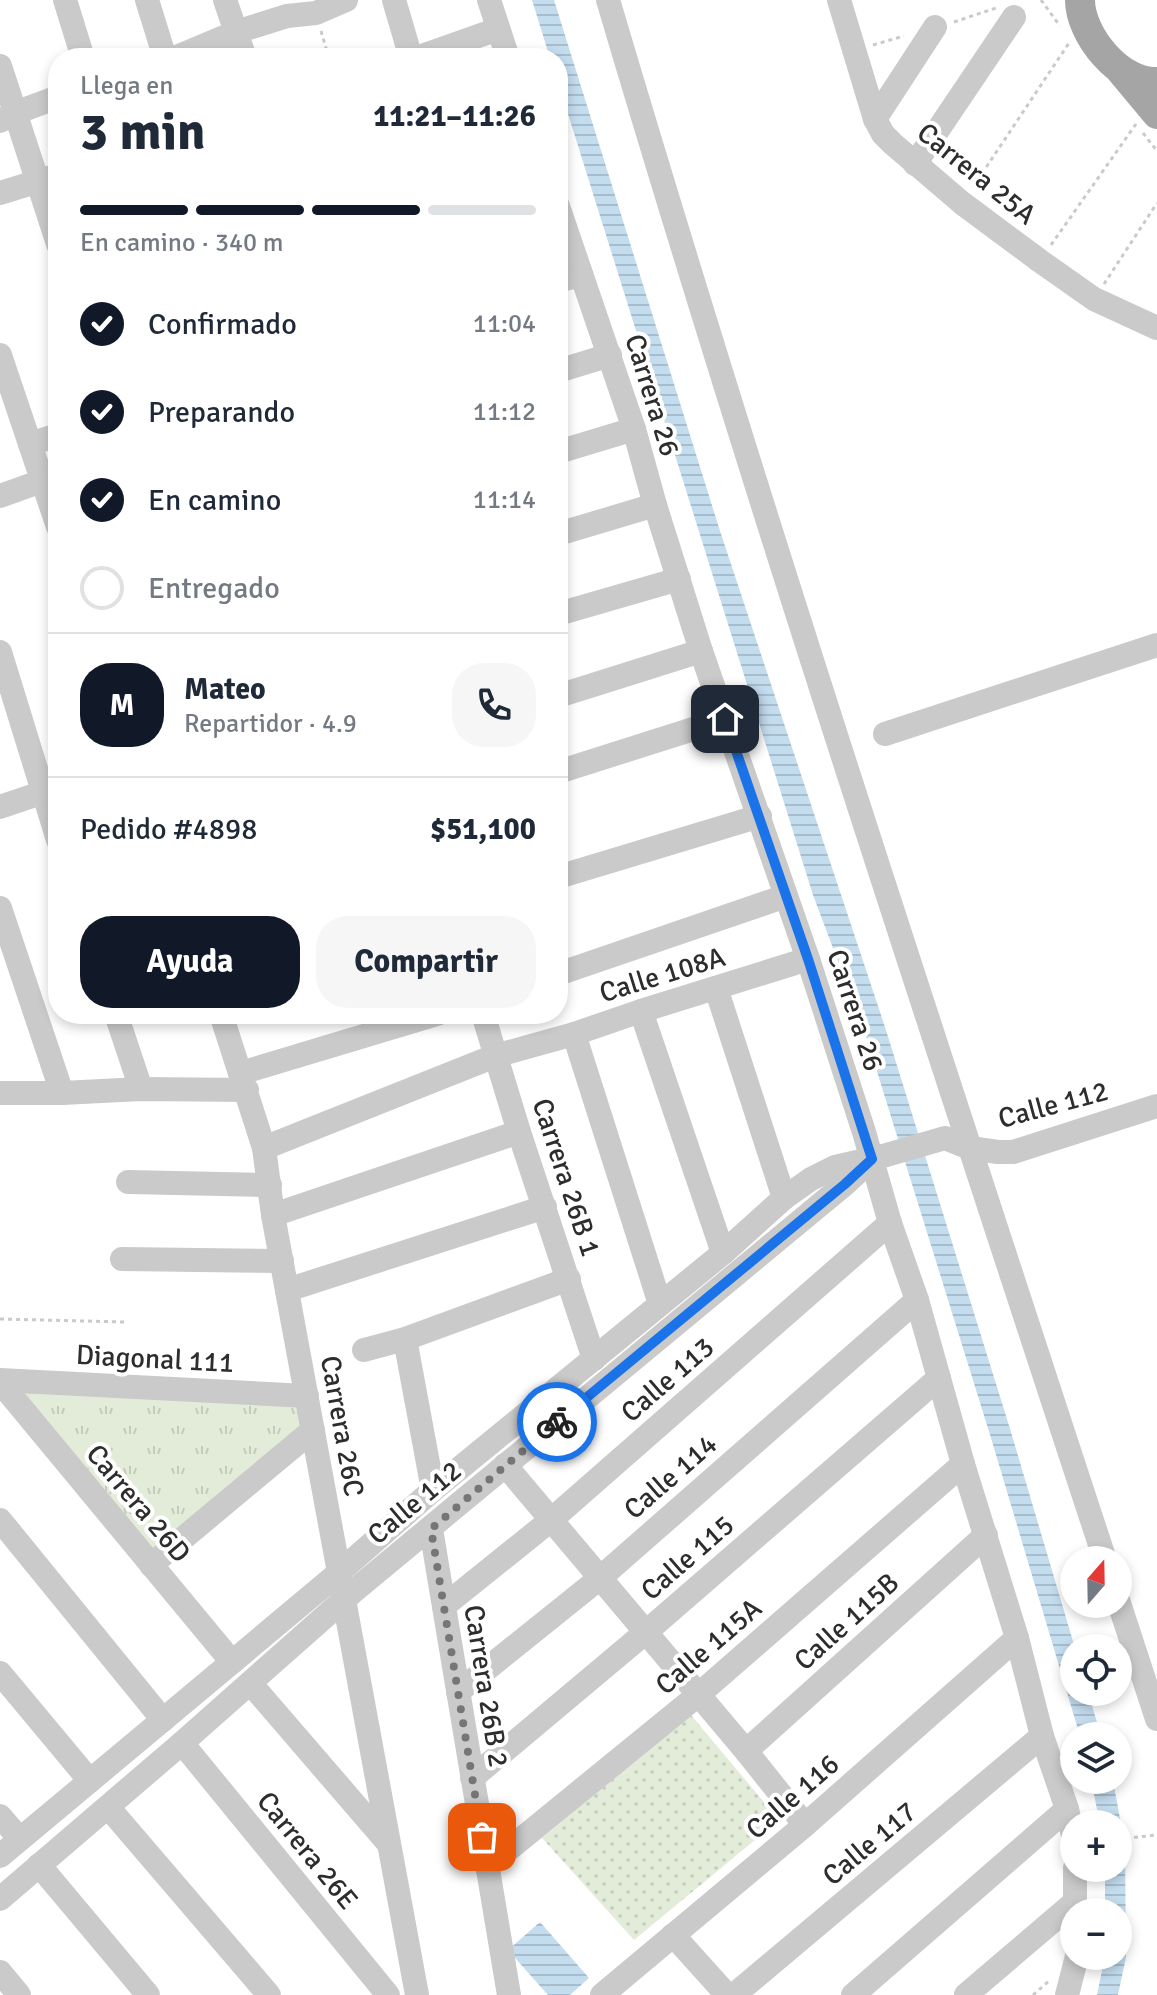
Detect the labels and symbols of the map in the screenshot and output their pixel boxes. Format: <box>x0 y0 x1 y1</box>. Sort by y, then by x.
street label: Carrera 25A <box>910 116 1043 232</box>
street label: Carrera 26 <box>617 330 687 460</box>
pin <box>691 685 759 753</box>
street label: Calle 108A <box>595 940 729 1010</box>
street label: Carrera 26 <box>819 945 891 1075</box>
street label: Calle 112 <box>995 1074 1112 1136</box>
street label: Carrera 26B 1 <box>525 1094 608 1261</box>
street label: Calle 113 <box>614 1330 721 1429</box>
street label: Diagonal 111 <box>75 1338 235 1380</box>
street label: Carrera 26C <box>313 1353 371 1499</box>
courier <box>517 1382 597 1462</box>
street label: Calle 114 <box>617 1427 724 1526</box>
street label: Carrera 26D <box>79 1438 197 1570</box>
street label: Calle 112 <box>361 1454 469 1552</box>
street label: Calle 115 <box>634 1508 741 1607</box>
north arrow <box>1060 1546 1132 1618</box>
street label: Calle 115B <box>787 1566 906 1678</box>
street label: Calle 115A <box>649 1591 769 1702</box>
street label: Carrera 26B 2 <box>456 1603 516 1770</box>
street label: Calle 116 <box>739 1747 846 1846</box>
street label: Carrera 26E <box>249 1785 365 1916</box>
street label: Calle 117 <box>816 1795 924 1893</box>
pin <box>448 1803 516 1871</box>

